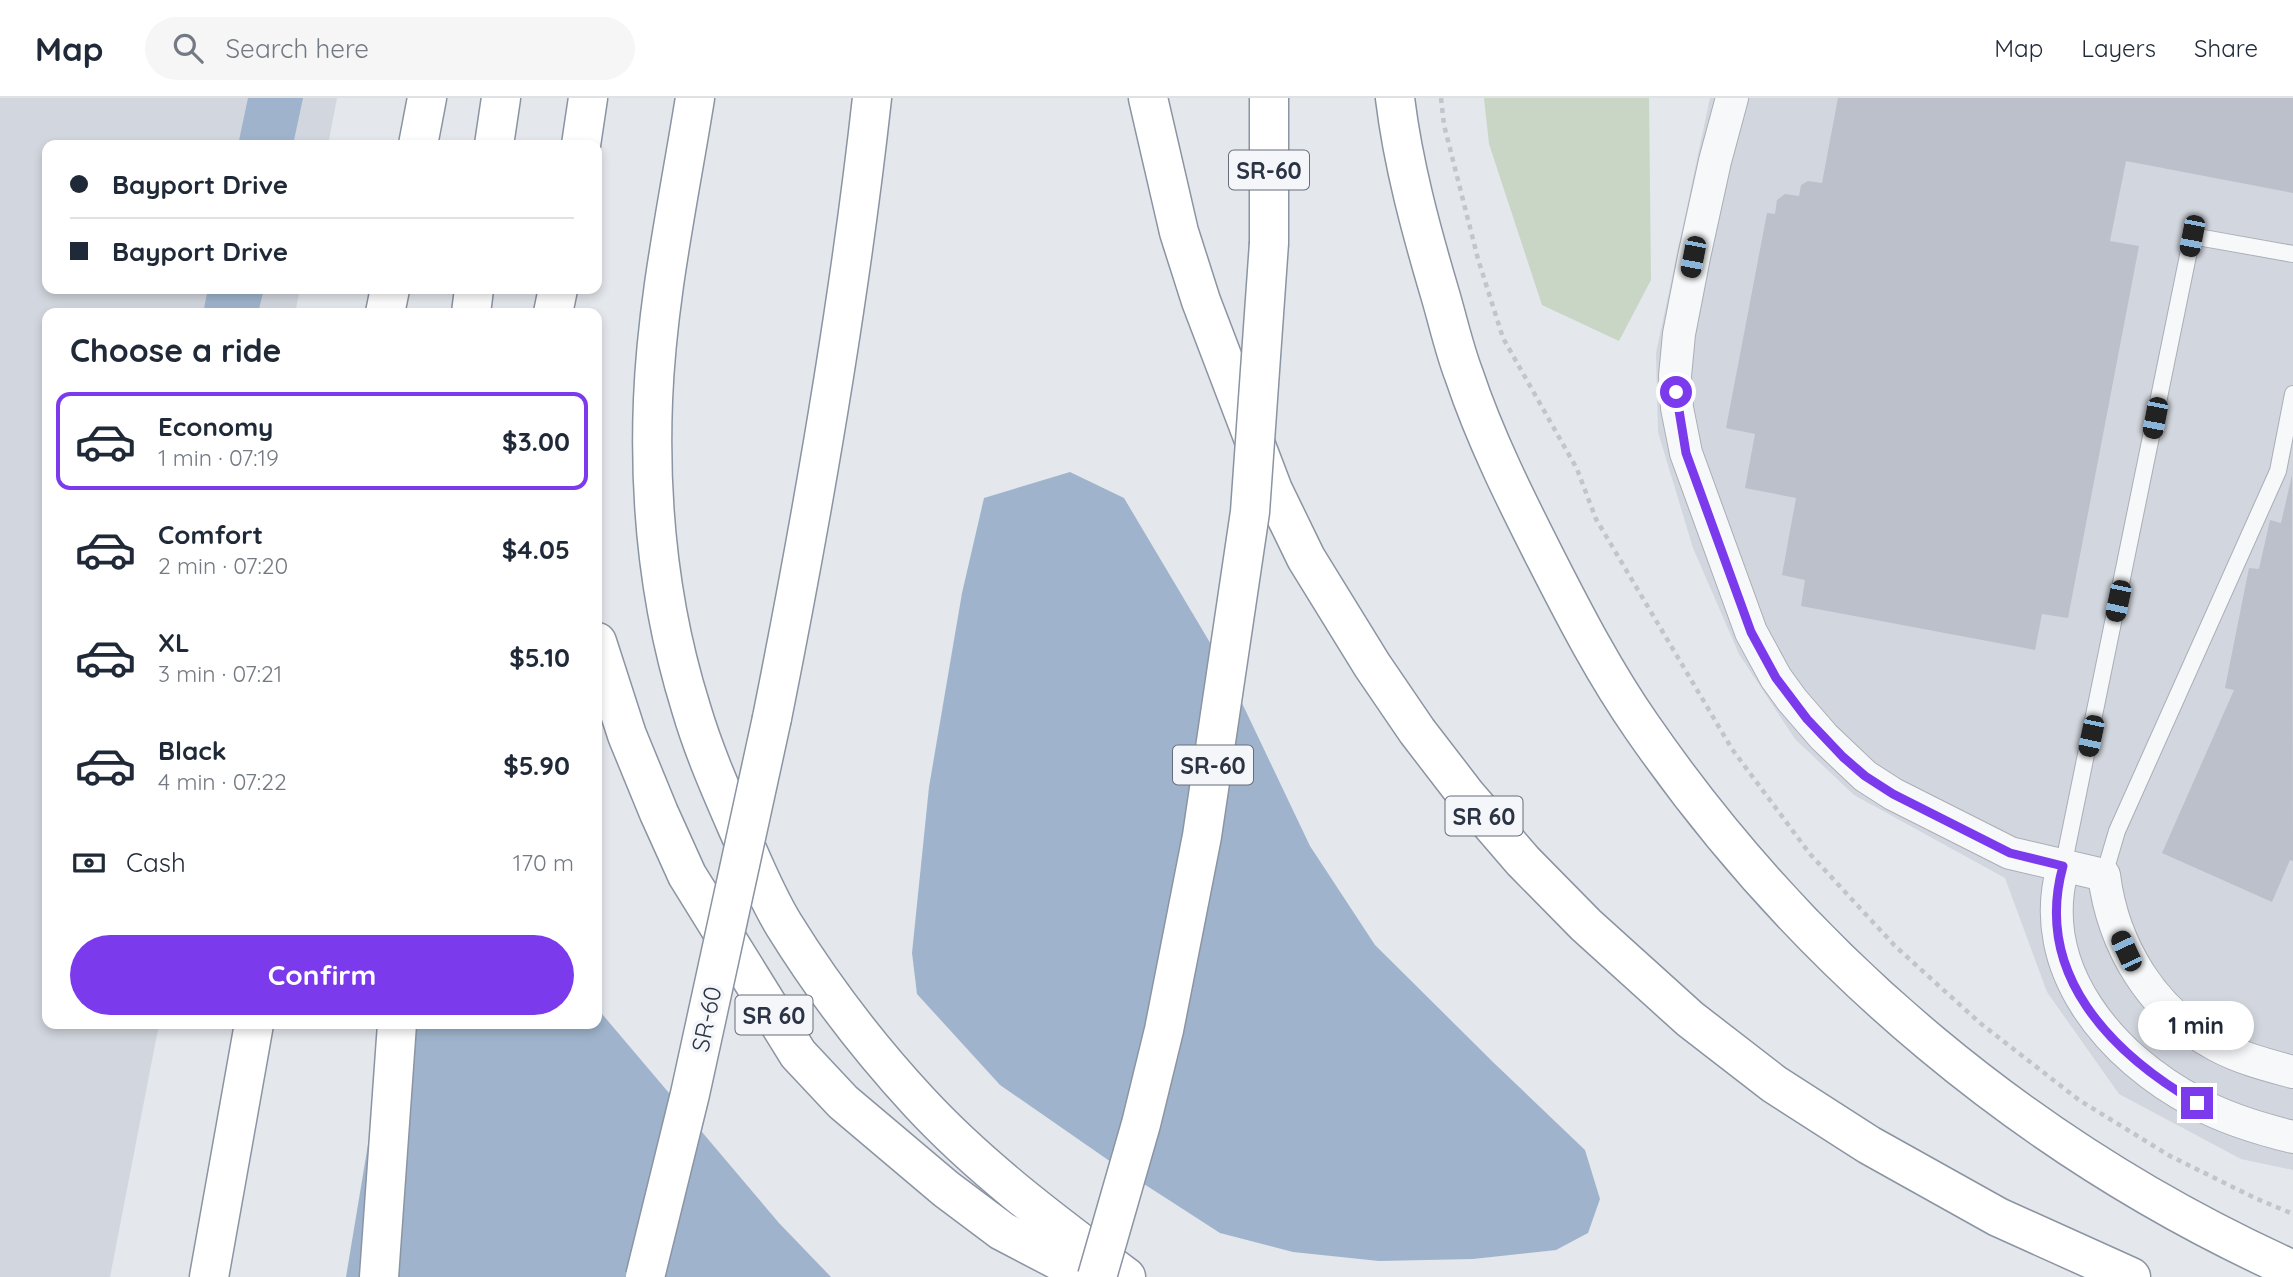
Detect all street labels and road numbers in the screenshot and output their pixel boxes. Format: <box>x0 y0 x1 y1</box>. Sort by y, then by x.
road number: SR-60 <box>1229 151 1309 190</box>
road number: SR-60 <box>1173 746 1253 785</box>
road number: SR 60 <box>1446 796 1522 836</box>
street label: SR-60 <box>684 984 728 1054</box>
road number: SR 60 <box>736 996 812 1034</box>

